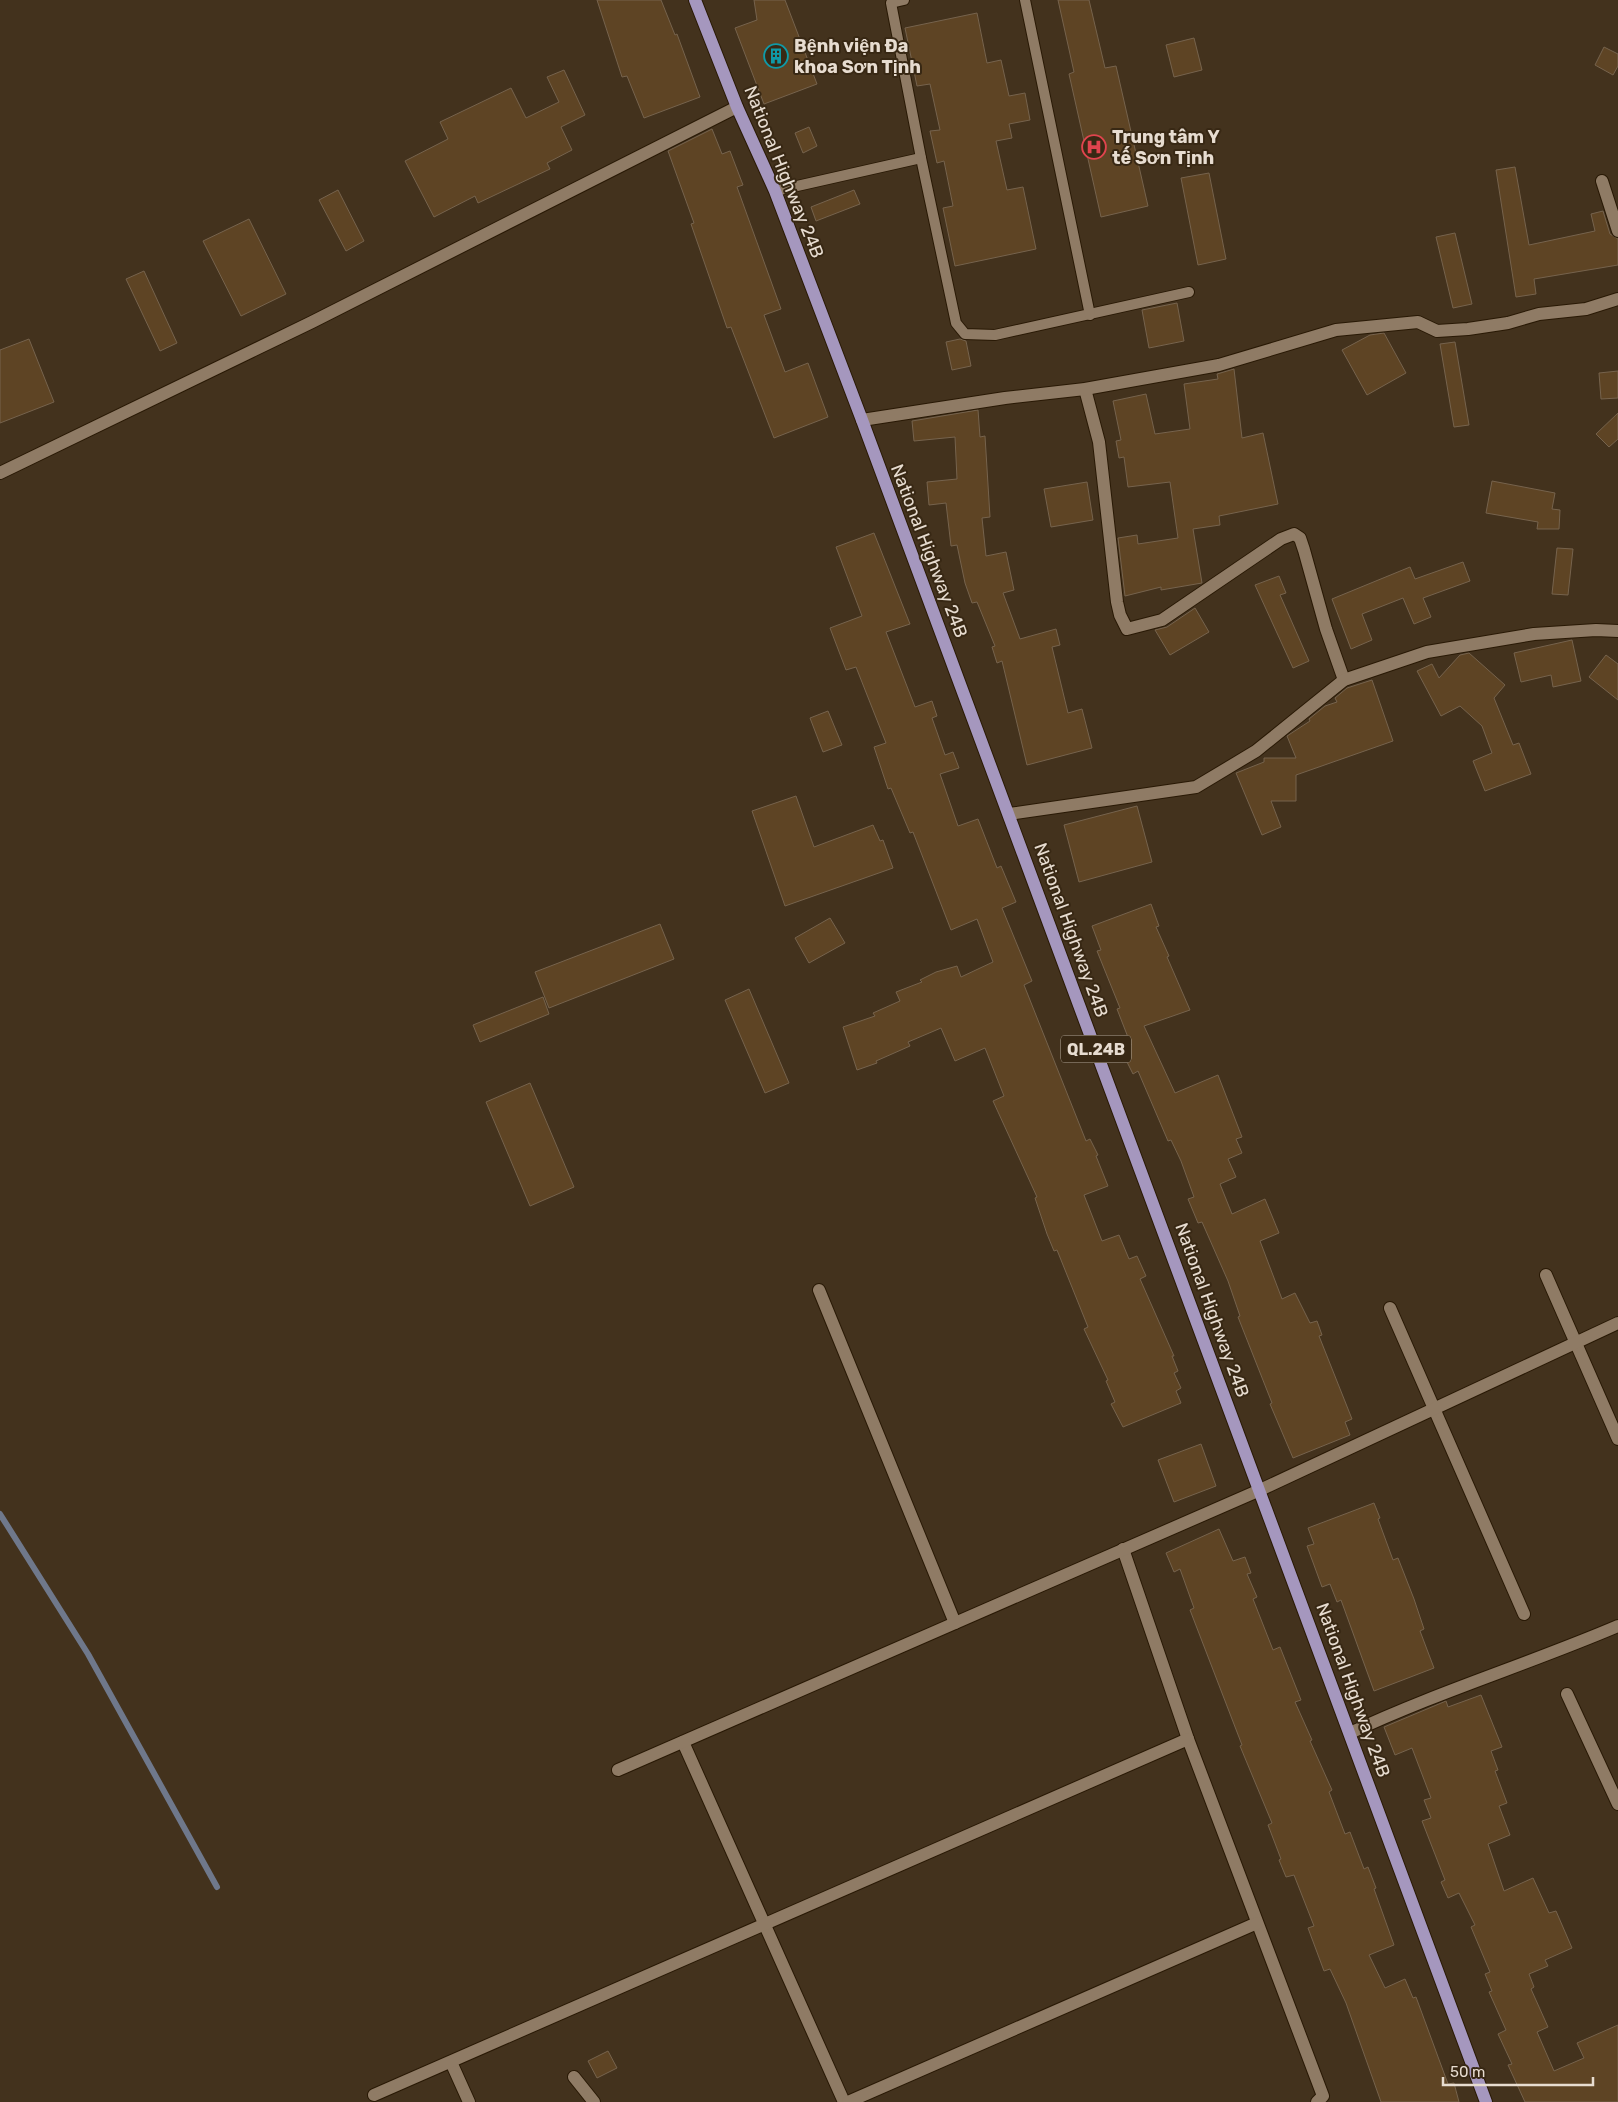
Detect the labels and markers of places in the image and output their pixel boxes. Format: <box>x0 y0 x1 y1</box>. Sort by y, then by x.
place label: Bệnh viện Đa khoa Sơn Tịnh <box>794 35 921 78</box>
building icon: Bệnh viện Đa khoa Sơn Tịnh <box>763 43 789 69</box>
place label: Trung tâm Y tế Sơn Tịnh <box>1112 126 1220 169</box>
hospital icon: Trung tâm Y tế Sơn Tịnh <box>1081 134 1107 160</box>

